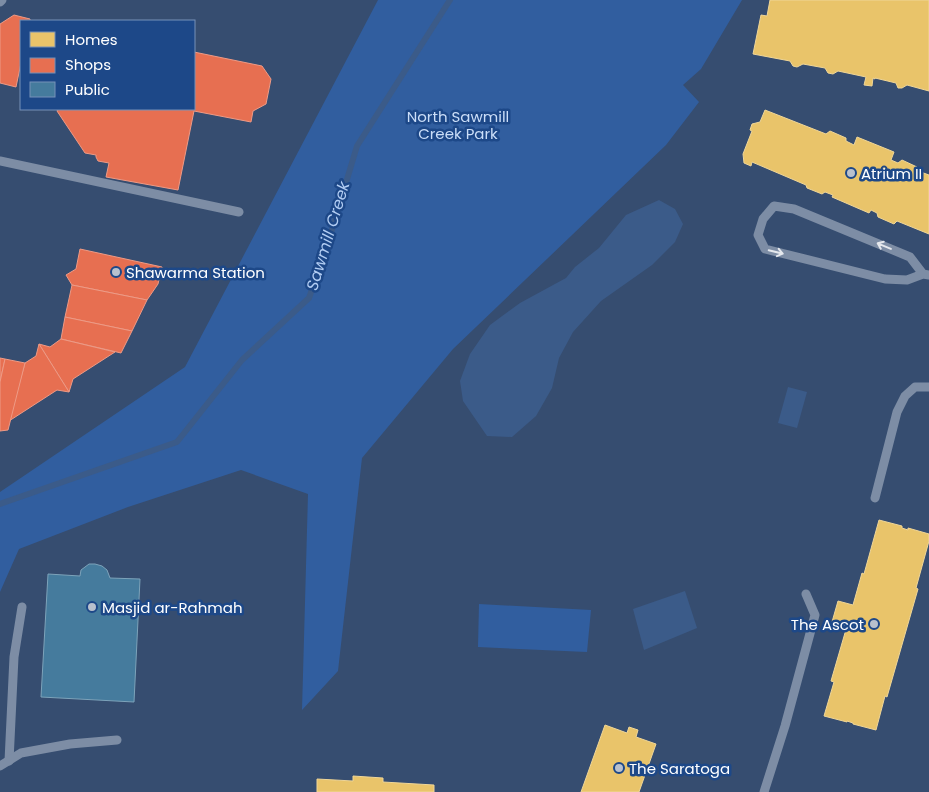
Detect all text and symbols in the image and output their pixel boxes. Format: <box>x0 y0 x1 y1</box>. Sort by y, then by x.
legend <box>20 20 195 110</box>
text: Homes <box>65 29 118 50</box>
text: Shops <box>65 54 111 75</box>
text: Public <box>65 79 110 100</box>
park label: North Sawmill Creek Park <box>407 106 509 144</box>
place label: Atrium II <box>861 163 922 184</box>
marker: Atrium II <box>845 167 857 179</box>
water label: Sawmill Creek <box>301 178 356 293</box>
one-way arrow <box>877 241 892 251</box>
one-way arrow <box>768 248 784 257</box>
place label: Shawarma Station <box>126 262 265 283</box>
marker: Shawarma Station <box>110 266 122 278</box>
place label: Masjid ar-Rahmah <box>102 597 243 618</box>
marker: Masjid ar-Rahmah <box>86 601 98 613</box>
place label: The Ascot <box>791 614 864 635</box>
marker: The Ascot <box>868 618 880 630</box>
place label: The Saratoga <box>629 758 730 779</box>
marker: The Saratoga <box>613 762 625 774</box>

